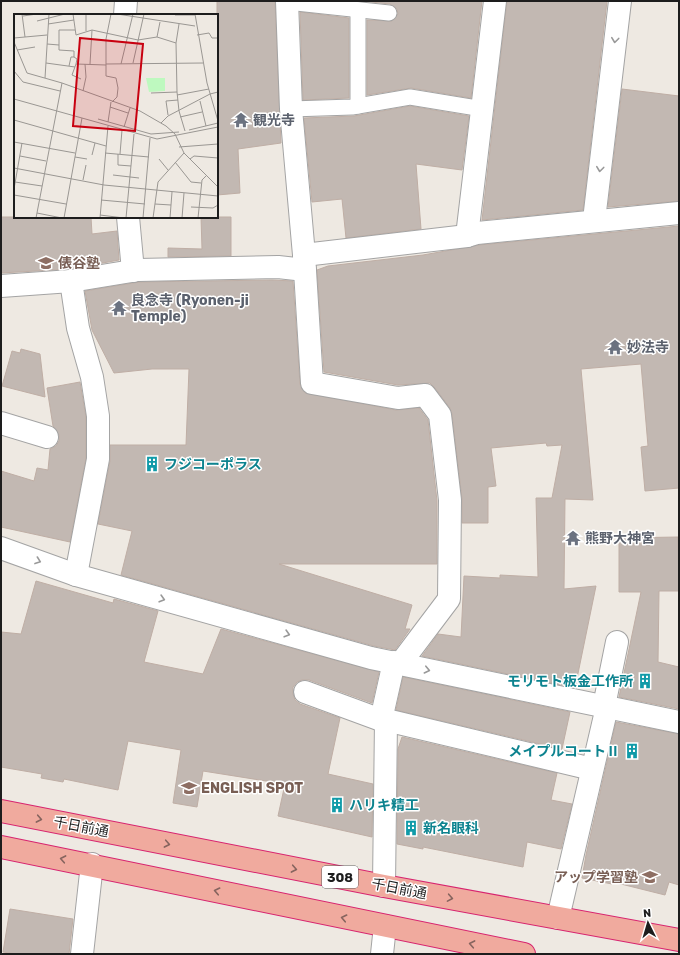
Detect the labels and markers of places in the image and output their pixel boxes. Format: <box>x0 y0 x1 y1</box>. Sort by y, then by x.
temple icon: 観光寺 <box>232 111 250 129</box>
place label: 観光寺 <box>253 112 295 129</box>
school or university icon: 俵谷塾 <box>37 254 55 272</box>
place label: 俵谷塾 <box>58 255 100 272</box>
place label: 良念寺 (Ryonen-ji Temple) <box>131 292 249 325</box>
temple icon: 良念寺 (Ryonen-ji Temple) <box>110 299 128 317</box>
temple icon: 妙法寺 <box>606 338 624 356</box>
place label: 妙法寺 <box>627 339 669 356</box>
building icon: フジコーポラス <box>143 455 161 473</box>
place label: フジコーポラス <box>164 456 262 473</box>
temple icon: 熊野大神宮 <box>564 529 582 547</box>
place label: 熊野大神宮 <box>585 530 655 547</box>
building icon: モリモト板金工作所 <box>636 672 654 690</box>
place label: モリモト板金工作所 <box>507 673 633 690</box>
building icon: メイプルコートⅡ <box>623 742 641 760</box>
place label: メイプルコートⅡ <box>508 743 620 760</box>
school or university icon: ENGLISH SPOT <box>180 779 198 797</box>
place label: ENGLISH SPOT <box>201 780 303 797</box>
building icon: ハリキ精工 <box>328 796 346 814</box>
place label: ハリキ精工 <box>349 797 419 814</box>
building icon: 新名眼科 <box>402 819 420 837</box>
place label: 新名眼科 <box>423 820 479 837</box>
school or university icon: アップ学習塾 <box>641 868 659 886</box>
place label: アップ学習塾 <box>554 869 638 886</box>

